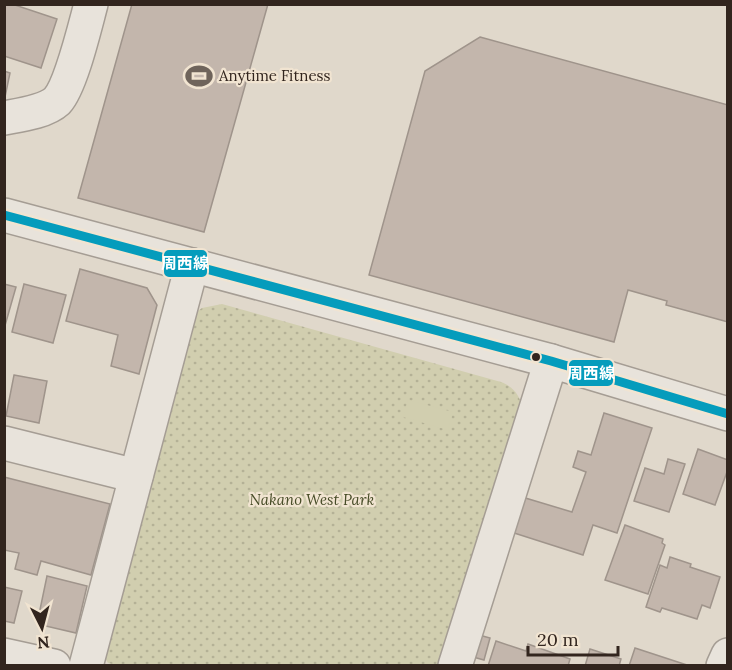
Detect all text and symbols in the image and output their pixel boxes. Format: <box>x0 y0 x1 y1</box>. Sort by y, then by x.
sports icon: Anytime Fitness <box>184 61 214 91</box>
place label: Anytime Fitness <box>218 66 330 85</box>
line badge: 周西線 <box>163 249 208 278</box>
text: 周西線 <box>161 253 209 273</box>
unlabelled marker <box>530 351 542 363</box>
line badge: 周西線 <box>568 359 614 387</box>
text: 周西線 <box>567 363 615 383</box>
park label: Nakano West Park <box>250 490 375 509</box>
north arrow <box>12 598 72 658</box>
scale bar <box>528 619 618 657</box>
text: 20 m <box>537 628 579 651</box>
text: N <box>36 632 51 654</box>

